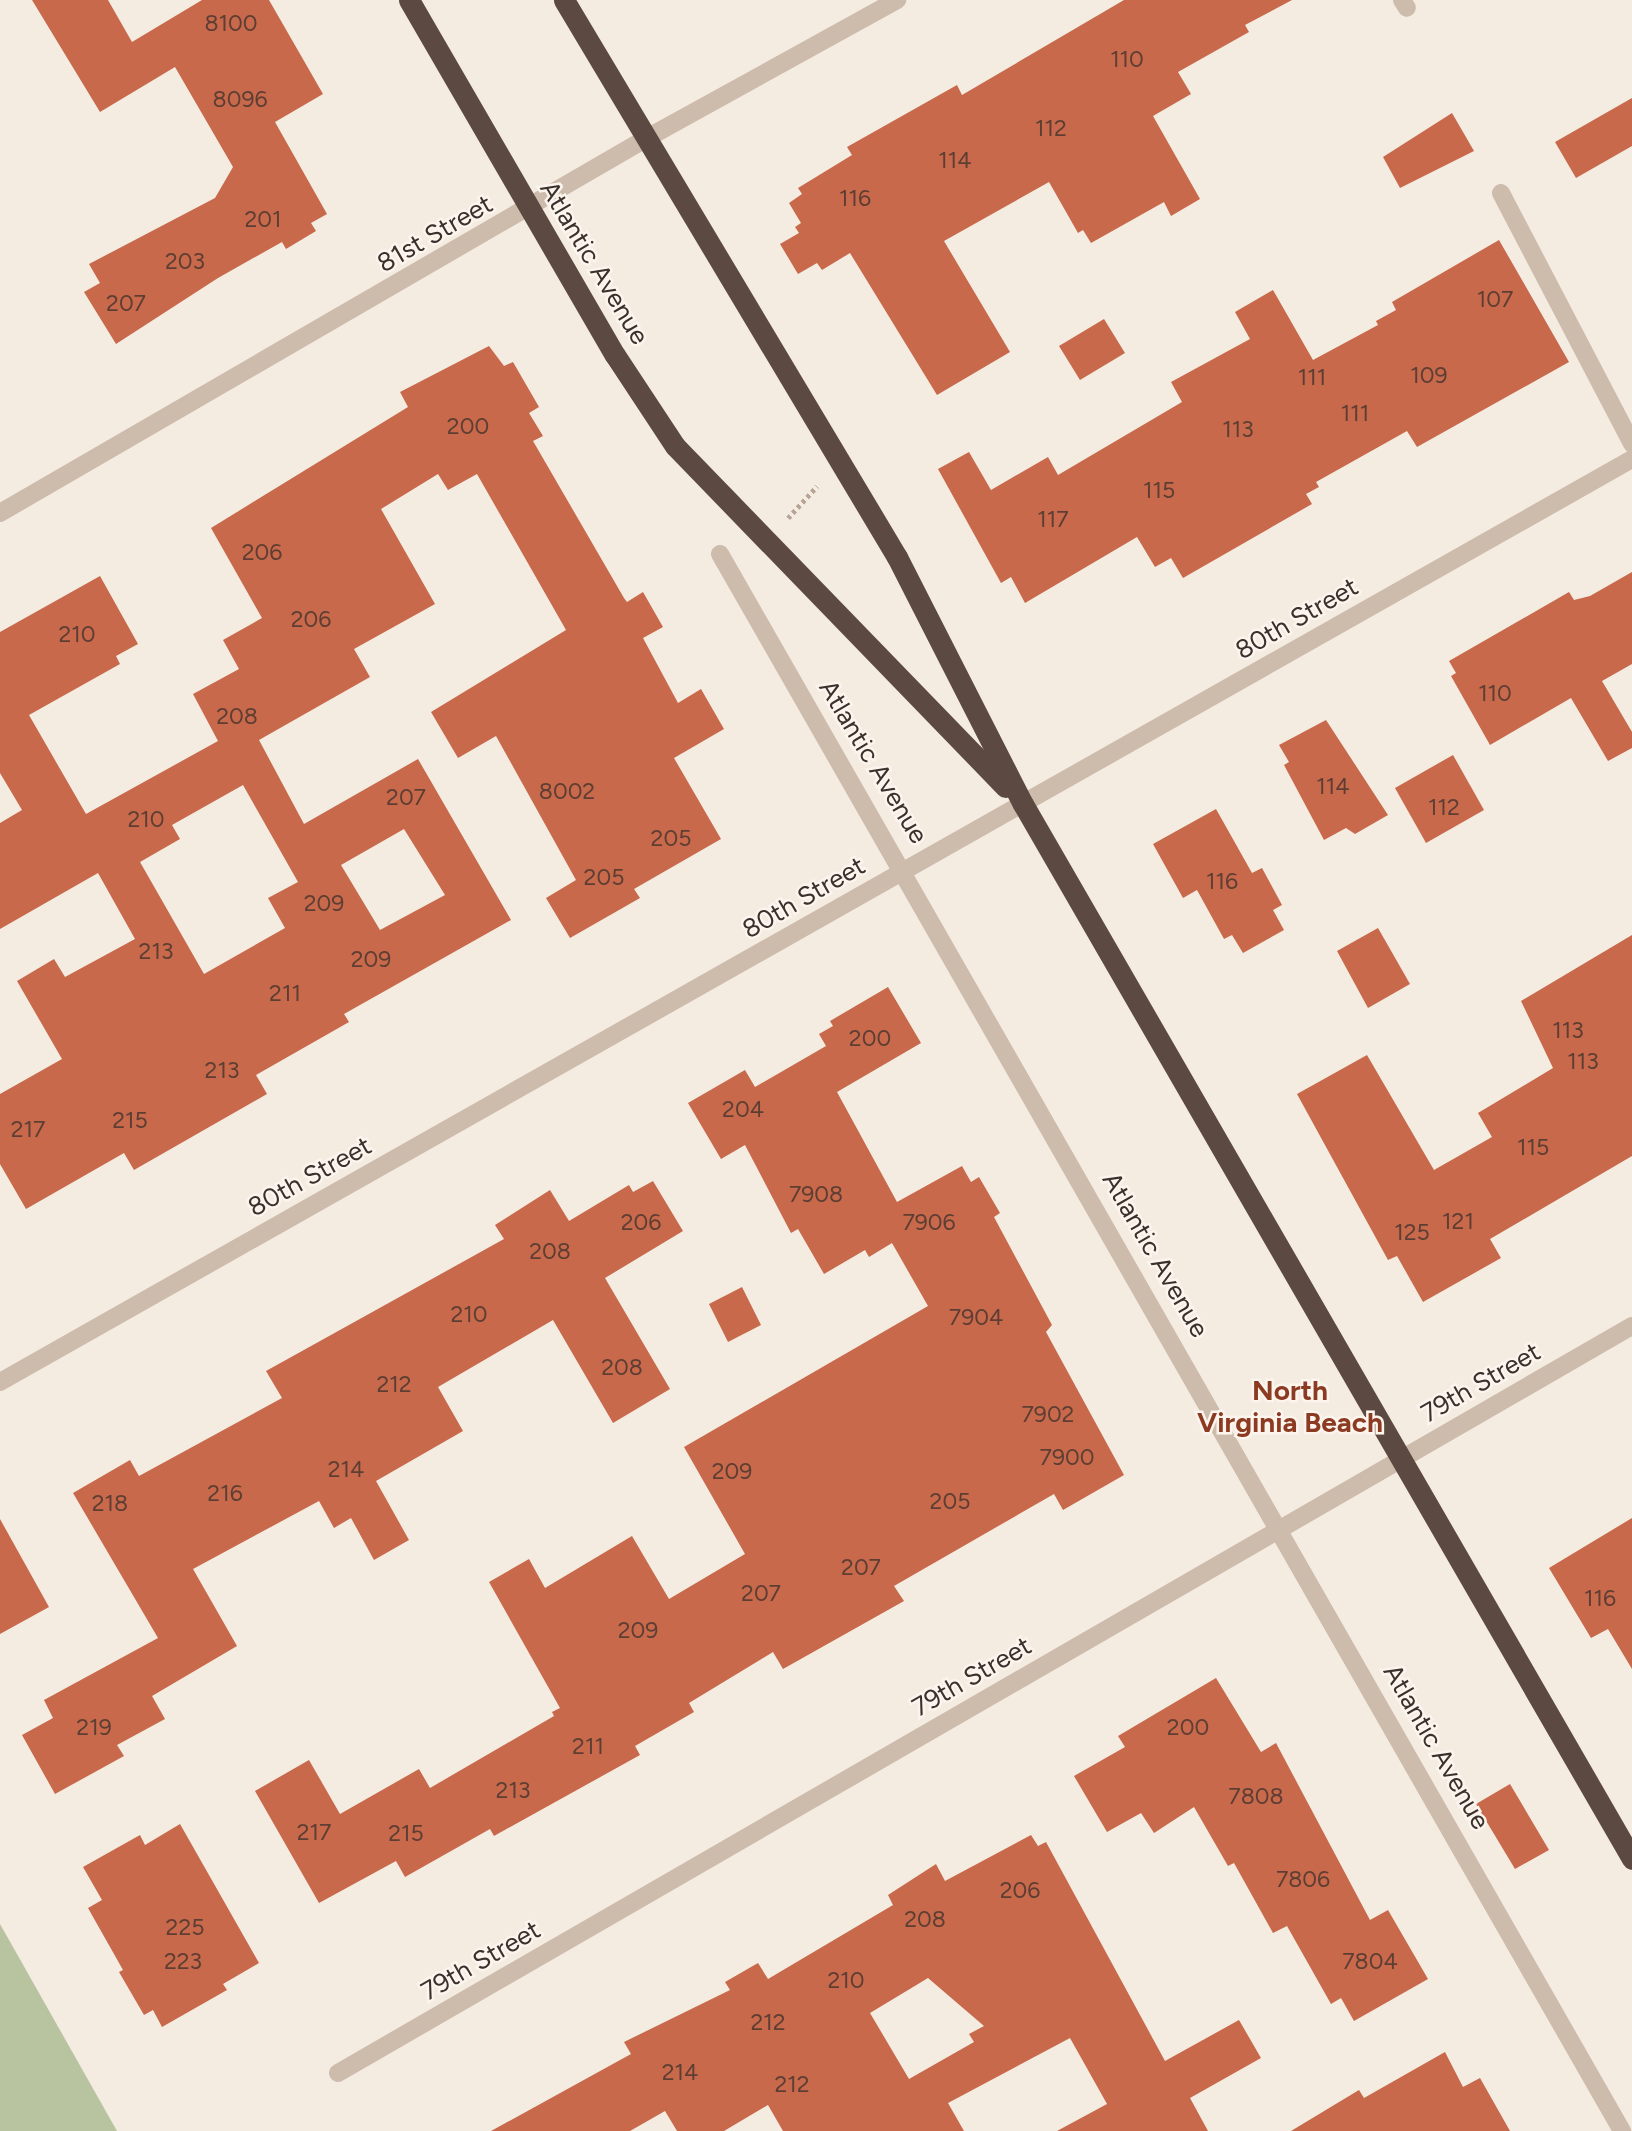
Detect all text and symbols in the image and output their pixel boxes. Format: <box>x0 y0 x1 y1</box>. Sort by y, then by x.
house number: 8100 <box>204 9 258 37</box>
house number: 110 <box>1110 45 1144 73</box>
house number: 8096 <box>213 85 267 113</box>
house number: 112 <box>1035 114 1067 142</box>
house number: 114 <box>938 146 972 174</box>
street label: Atlantic Avenue <box>533 176 655 350</box>
house number: 116 <box>839 184 871 212</box>
street label: 81st Street <box>372 189 498 279</box>
house number: 201 <box>244 205 282 233</box>
house number: 203 <box>165 247 205 275</box>
house number: 107 <box>1477 285 1513 313</box>
house number: 207 <box>106 289 146 317</box>
house number: 109 <box>1410 361 1448 389</box>
house number: 111 <box>1298 363 1326 391</box>
house number: 111 <box>1341 399 1369 427</box>
house number: 200 <box>447 412 489 440</box>
house number: 113 <box>1222 415 1254 443</box>
house number: 115 <box>1143 476 1175 504</box>
house number: 117 <box>1037 505 1069 533</box>
house number: 206 <box>242 538 282 566</box>
street label: 80th Street <box>1230 571 1364 667</box>
house number: 206 <box>291 605 331 633</box>
house number: 210 <box>58 620 96 648</box>
street label: Atlantic Avenue <box>812 675 934 849</box>
house number: 110 <box>1478 679 1512 707</box>
house number: 208 <box>216 702 258 730</box>
house number: 114 <box>1316 772 1350 800</box>
house number: 8002 <box>539 777 595 805</box>
house number: 207 <box>386 783 426 811</box>
house number: 112 <box>1428 793 1460 821</box>
house number: 210 <box>127 805 165 833</box>
house number: 205 <box>651 824 691 852</box>
street label: 80th Street <box>737 850 871 946</box>
house number: 205 <box>584 863 624 891</box>
house number: 116 <box>1206 867 1238 895</box>
house number: 209 <box>304 889 344 917</box>
house number: 213 <box>139 937 173 965</box>
house number: 209 <box>351 945 391 973</box>
house number: 211 <box>269 979 301 1007</box>
house number: 113 <box>1552 1016 1584 1044</box>
house number: 200 <box>849 1024 891 1052</box>
house number: 113 <box>1567 1047 1599 1075</box>
house number: 213 <box>205 1056 239 1084</box>
house number: 204 <box>722 1095 764 1123</box>
house number: 215 <box>112 1106 148 1134</box>
house number: 217 <box>11 1115 45 1143</box>
street label: 80th Street <box>243 1130 377 1224</box>
house number: 115 <box>1517 1133 1549 1161</box>
street label: Atlantic Avenue <box>1095 1167 1215 1343</box>
house number: 7908 <box>789 1180 843 1208</box>
house number: 121 <box>1442 1207 1474 1235</box>
house number: 206 <box>621 1208 661 1236</box>
house number: 7906 <box>902 1208 956 1236</box>
house number: 125 <box>1394 1218 1430 1246</box>
house number: 208 <box>529 1237 571 1265</box>
house number: 210 <box>450 1300 488 1328</box>
house number: 7904 <box>949 1303 1003 1331</box>
street label: 79th Street <box>1416 1336 1546 1430</box>
house number: 208 <box>601 1353 643 1381</box>
house number: 212 <box>376 1370 412 1398</box>
district label: North Virginia Beach <box>1197 1373 1383 1439</box>
house number: 7902 <box>1022 1400 1074 1428</box>
house number: 7900 <box>1040 1443 1094 1471</box>
house number: 214 <box>328 1455 364 1483</box>
house number: 209 <box>712 1457 752 1485</box>
house number: 216 <box>207 1479 243 1507</box>
house number: 205 <box>930 1487 970 1515</box>
house number: 218 <box>92 1489 128 1517</box>
house number: 207 <box>841 1553 881 1581</box>
house number: 207 <box>741 1579 781 1607</box>
house number: 116 <box>1584 1584 1616 1612</box>
house number: 209 <box>618 1616 658 1644</box>
street label: 79th Street <box>907 1630 1037 1724</box>
street label: Atlantic Avenue <box>1376 1659 1496 1835</box>
house number: 219 <box>76 1713 112 1741</box>
house number: 200 <box>1167 1713 1209 1741</box>
house number: 211 <box>572 1732 604 1760</box>
house number: 213 <box>496 1776 530 1804</box>
house number: 7808 <box>1228 1782 1284 1810</box>
house number: 217 <box>297 1818 331 1846</box>
house number: 215 <box>388 1819 424 1847</box>
house number: 7806 <box>1276 1865 1330 1893</box>
house number: 206 <box>1000 1876 1040 1904</box>
house number: 208 <box>904 1905 946 1933</box>
house number: 225 <box>166 1913 204 1941</box>
street label: 79th Street <box>416 1914 546 2008</box>
house number: 223 <box>164 1947 202 1975</box>
house number: 7804 <box>1342 1947 1398 1975</box>
house number: 210 <box>827 1966 865 1994</box>
house number: 212 <box>750 2008 786 2036</box>
house number: 214 <box>662 2058 698 2086</box>
house number: 212 <box>774 2070 810 2098</box>

